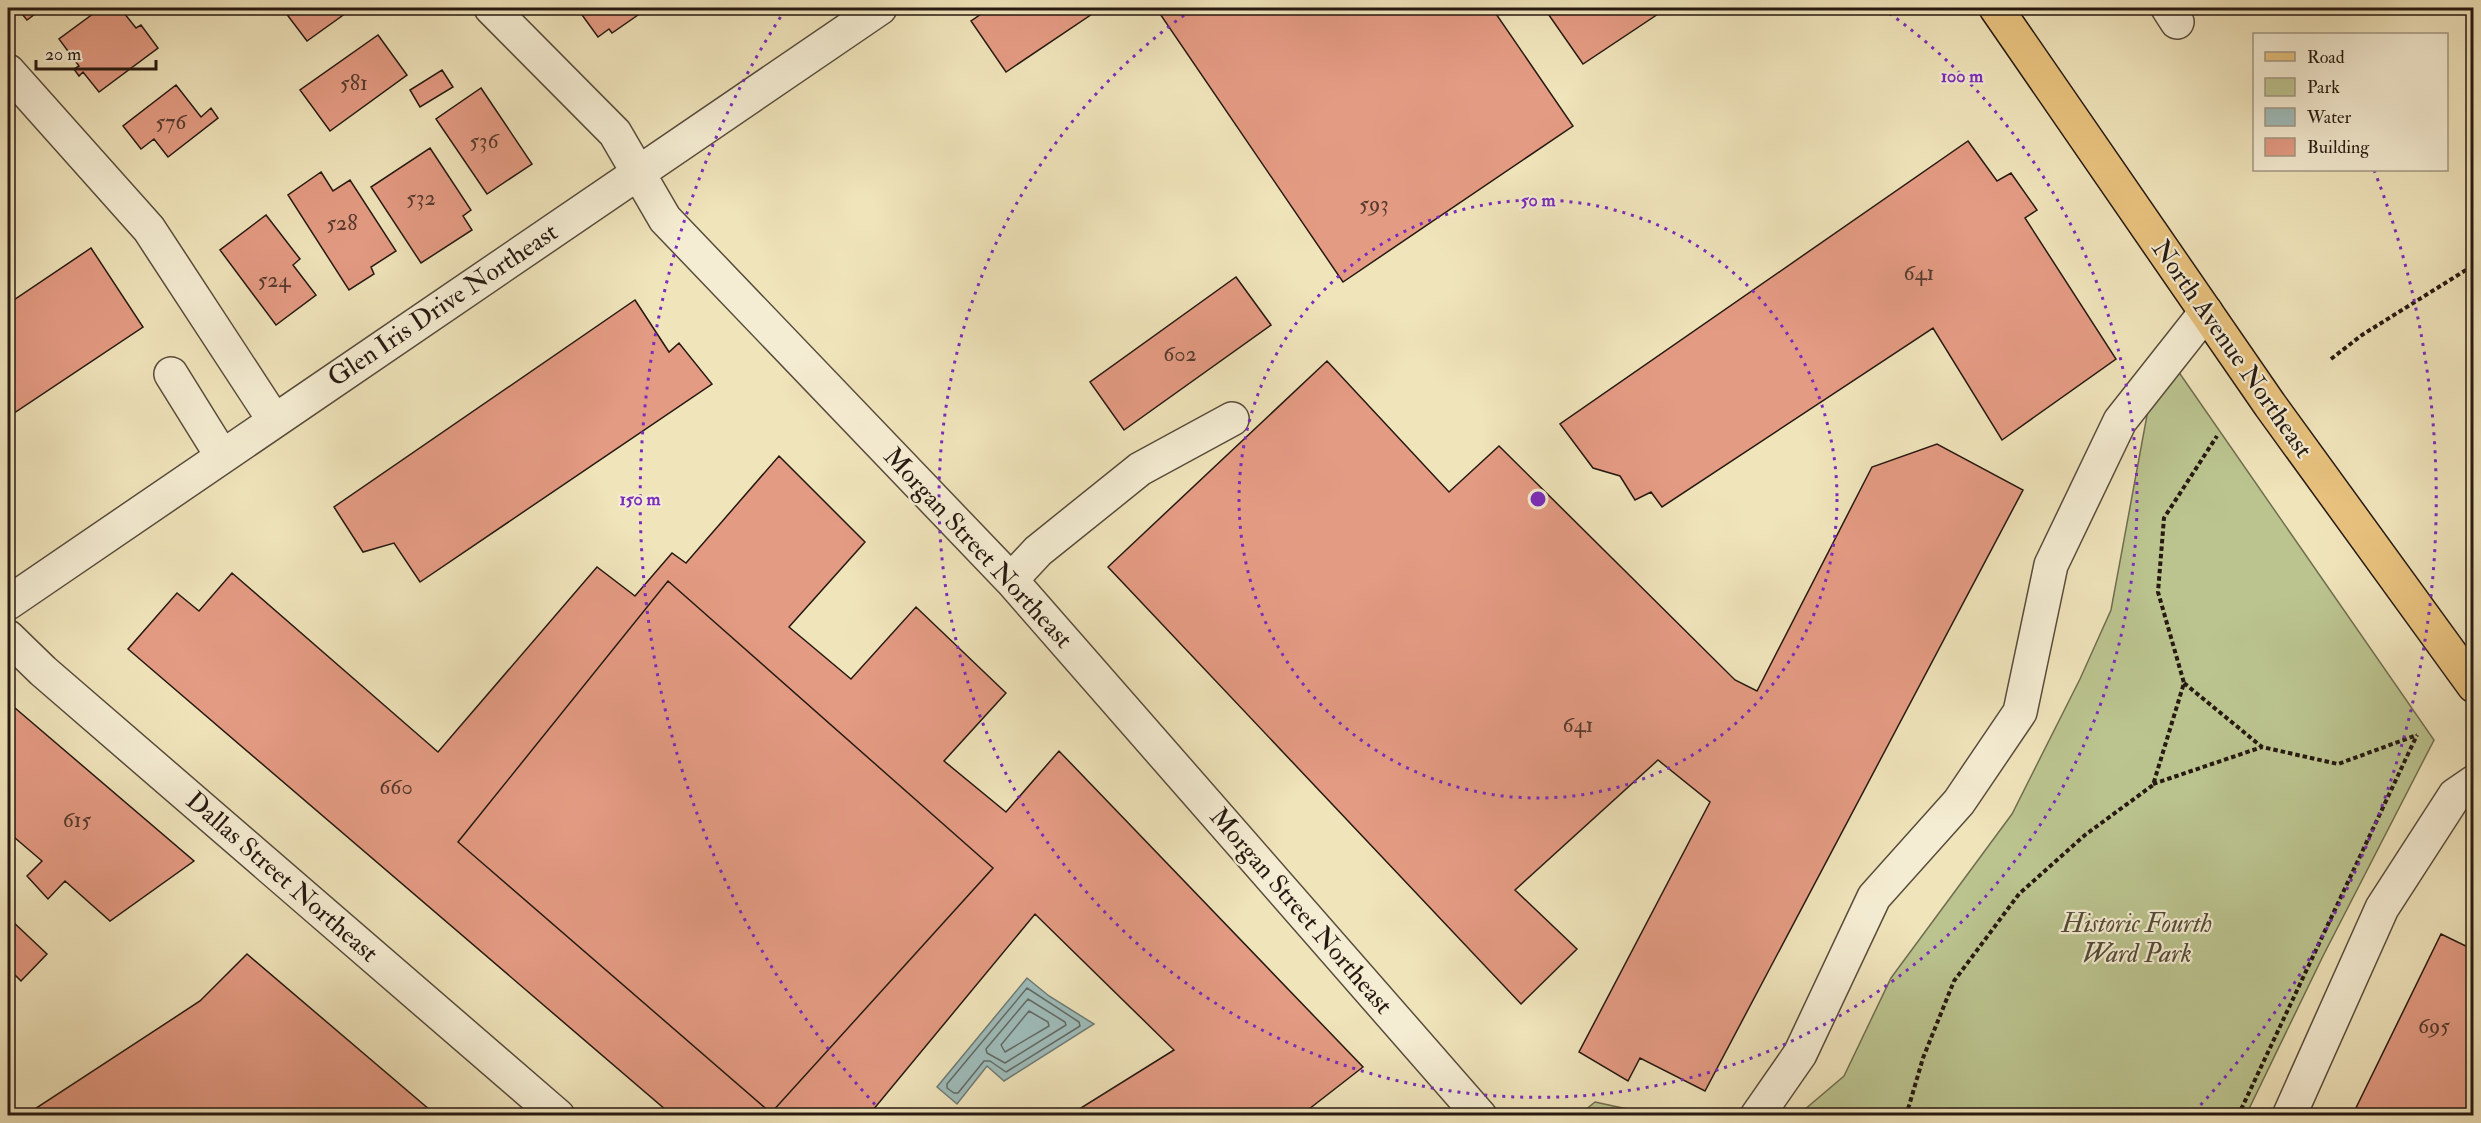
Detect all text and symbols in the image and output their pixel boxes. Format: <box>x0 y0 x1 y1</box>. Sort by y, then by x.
scale bar <box>36 33 156 71</box>
legend <box>2253 33 2448 171</box>
text: 20 m <box>45 43 81 66</box>
text: Road <box>2307 46 2345 69</box>
text: 100 m <box>1941 65 1984 88</box>
house number: 581 <box>340 69 368 97</box>
text: Park <box>2307 76 2340 99</box>
text: Water <box>2306 106 2351 129</box>
house number: 576 <box>156 108 188 136</box>
house number: 536 <box>469 127 501 155</box>
text: Building <box>2307 136 2370 159</box>
house number: 532 <box>406 184 436 212</box>
text: 50 m <box>1521 189 1556 212</box>
house number: 593 <box>1359 190 1389 218</box>
house number: 528 <box>326 209 358 237</box>
street label: Glen Iris Drive Northeast <box>322 216 564 394</box>
street label: North Avenue Northeast <box>2145 234 2319 464</box>
house number: 641 <box>1904 259 1934 287</box>
house number: 524 <box>258 266 291 294</box>
house number: 602 <box>1163 340 1197 368</box>
street label: Morgan Street Northeast <box>877 441 1079 655</box>
text: 150 m <box>619 488 662 511</box>
centre of rings <box>1528 489 1548 509</box>
house number: 641 <box>1563 711 1593 739</box>
house number: 660 <box>379 773 413 801</box>
street label: Dallas Street Northeast <box>179 785 385 969</box>
street label: Morgan Street Northeast <box>1203 801 1399 1021</box>
house number: 615 <box>63 806 92 834</box>
park label: Historic Fourth Ward Park <box>2061 908 2212 970</box>
house number: 695 <box>2418 1012 2450 1040</box>

